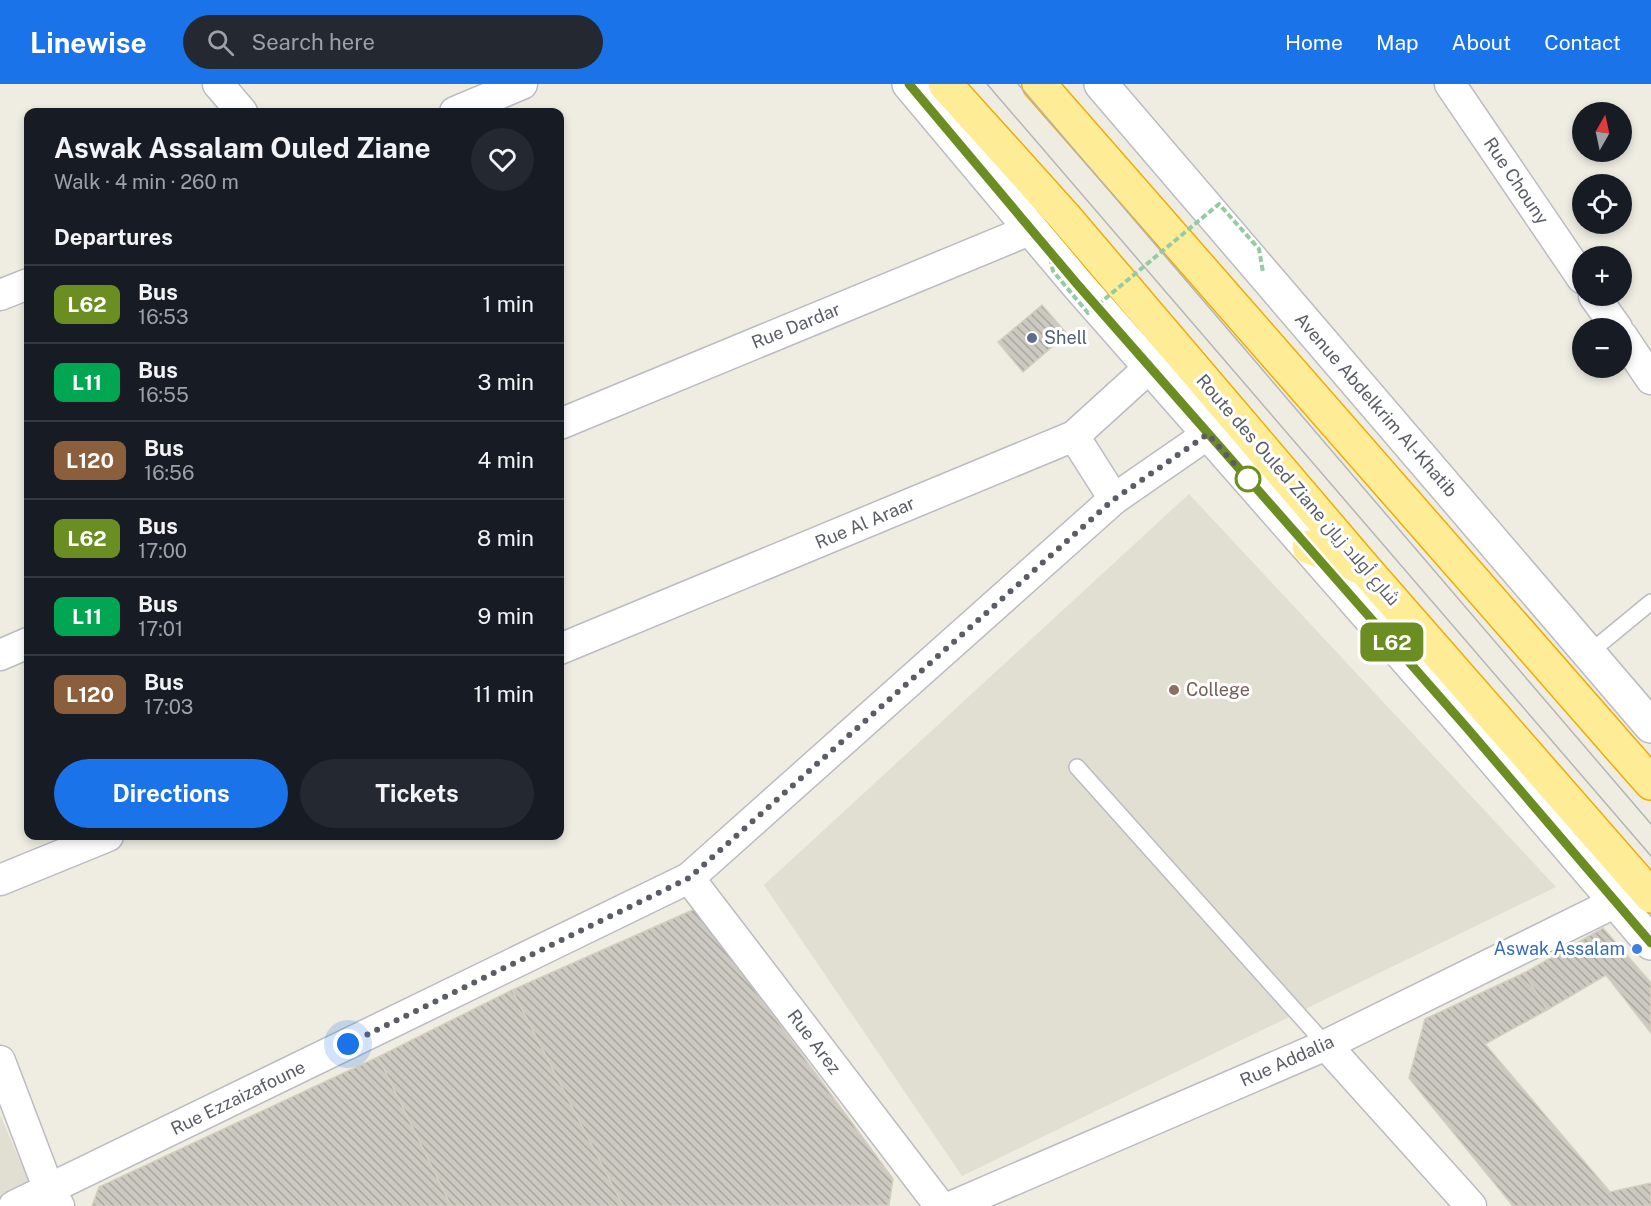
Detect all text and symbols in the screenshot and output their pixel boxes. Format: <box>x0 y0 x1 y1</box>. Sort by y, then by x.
search box <box>183 15 603 69</box>
text: Linewise <box>30 26 147 59</box>
icon: search <box>204 26 237 59</box>
text: Search here <box>252 29 375 55</box>
text: Home <box>1285 30 1343 55</box>
text: Map <box>1376 30 1419 55</box>
text: About <box>1452 30 1511 55</box>
text: Contact <box>1544 30 1621 55</box>
north arrow <box>1572 102 1632 162</box>
map controls <box>1572 102 1632 378</box>
button: heart <box>471 128 534 191</box>
text: Aswak Assalam Ouled Ziane <box>54 131 431 164</box>
street label: Rue Chouny <box>1480 133 1553 228</box>
text: Walk · 4 min · 260 m <box>54 170 239 194</box>
button: locate <box>1572 174 1632 234</box>
text: Departures <box>54 224 173 250</box>
button: + <box>1572 246 1632 306</box>
text: Bus <box>138 279 178 305</box>
text: 1 min <box>482 291 534 317</box>
text: L62 <box>67 292 107 317</box>
street label: Rue Dardar <box>748 298 843 353</box>
text: 16:53 <box>138 305 189 329</box>
street label: Avenue Abdelkrim Al-Khatib <box>1291 308 1462 501</box>
button: − <box>1572 318 1632 378</box>
place label: Shell <box>1044 327 1087 348</box>
marker: Shell <box>1025 331 1039 345</box>
text: Bus <box>138 357 178 383</box>
text: 3 min <box>477 369 534 395</box>
text: L11 <box>72 370 102 395</box>
street label: Route des Ouled Ziane شارع أولاد زيان <box>1191 370 1404 611</box>
text: 16:55 <box>138 383 189 407</box>
text: Bus <box>144 435 184 461</box>
text: 4 min <box>478 447 534 473</box>
text: L120 <box>66 448 114 473</box>
text: 16:56 <box>144 461 194 485</box>
unlabelled marker <box>1235 466 1261 492</box>
street label: Rue Al Araar <box>812 492 918 553</box>
text: Bus <box>138 513 178 539</box>
text: 8 min <box>477 525 534 551</box>
text: L62 <box>67 526 107 551</box>
text: 17:00 <box>138 539 187 563</box>
text: Bus <box>138 591 178 617</box>
text: 9 min <box>478 603 534 629</box>
text: L11 <box>72 604 102 629</box>
text: 17:01 <box>138 617 183 641</box>
line badge: L62 <box>1358 622 1426 662</box>
text: L62 <box>1372 630 1412 655</box>
text: Bus <box>144 669 184 695</box>
place label: College <box>1186 679 1250 700</box>
text: 11 min <box>473 681 534 707</box>
text: L120 <box>66 682 114 707</box>
marker: College <box>1167 683 1181 697</box>
text: 17:03 <box>144 695 193 719</box>
button: Directions <box>54 759 288 828</box>
button: Tickets <box>300 759 534 828</box>
place label: Aswak Assalam <box>1494 938 1625 959</box>
marker: Aswak Assalam <box>1630 942 1644 956</box>
street label: Rue Arez <box>783 1005 845 1078</box>
your location <box>333 1029 363 1059</box>
street label: Rue Addalia <box>1237 1030 1337 1091</box>
street label: Rue Ezzaizafoune <box>167 1056 308 1139</box>

